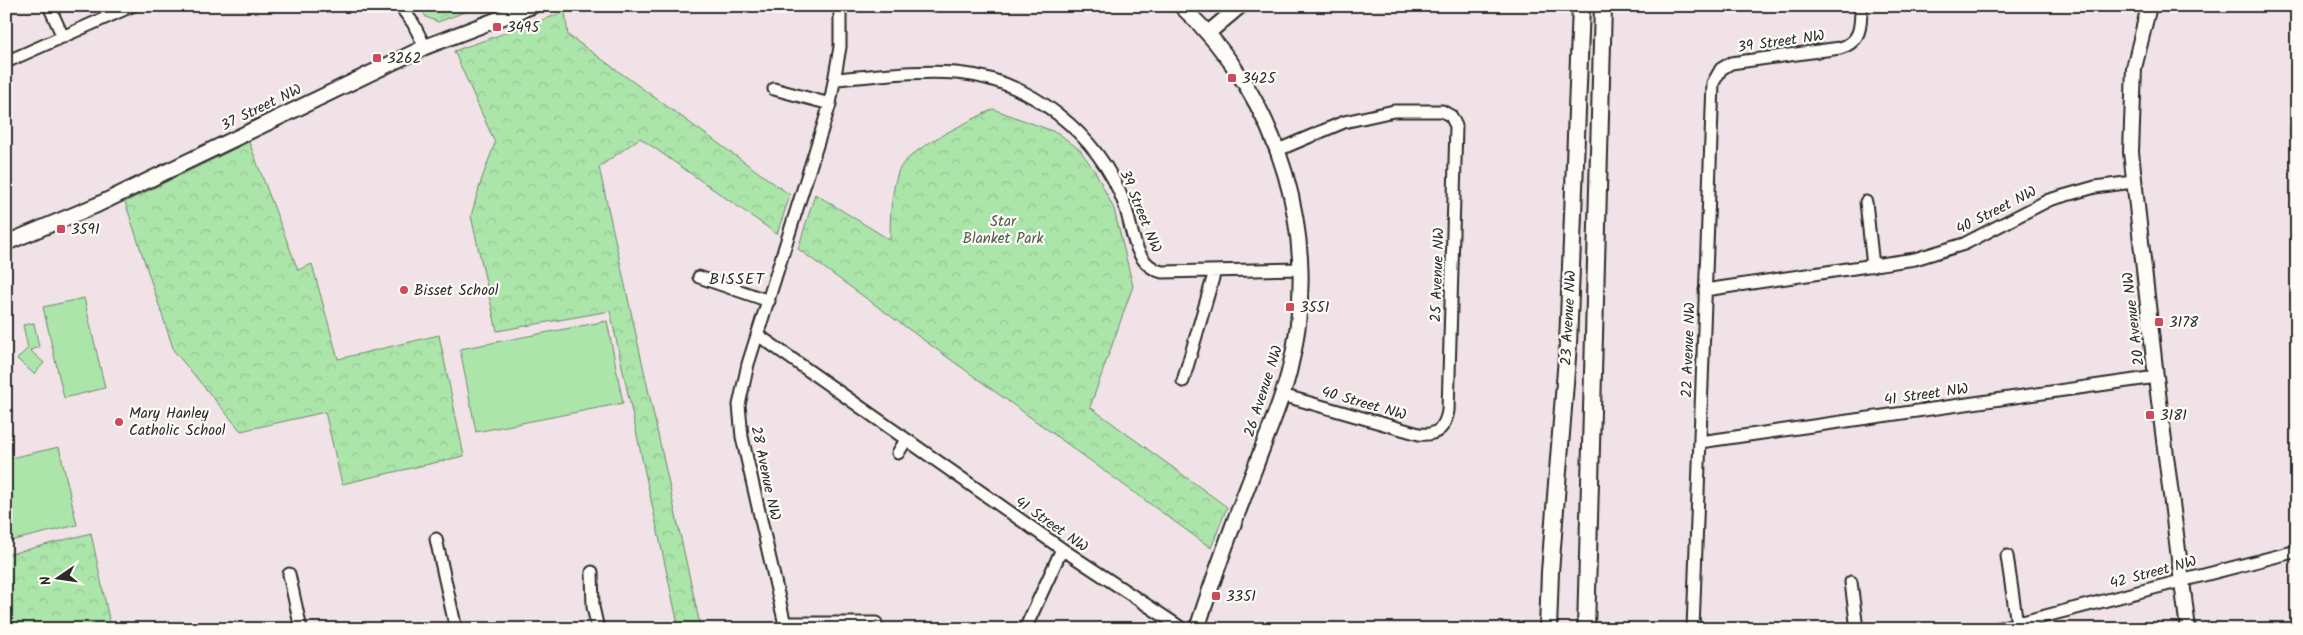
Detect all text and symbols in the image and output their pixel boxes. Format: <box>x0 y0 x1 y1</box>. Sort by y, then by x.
place label: 3495 <box>507 16 540 40</box>
marker: 3495 <box>491 21 503 33</box>
street label: 39 Street NW <box>1736 24 1827 60</box>
place label: 3262 <box>387 47 421 71</box>
marker: 3262 <box>371 52 383 64</box>
place label: 3425 <box>1242 67 1277 91</box>
marker: 3425 <box>1226 72 1238 84</box>
street label: 37 Street NW <box>217 78 306 138</box>
street label: 39 Street NW <box>1112 166 1168 257</box>
street label: 40 Street NW <box>1952 180 2041 241</box>
park label: Star Blanket Park <box>962 210 1044 251</box>
place label: 3591 <box>71 218 100 242</box>
marker: 3591 <box>55 223 67 235</box>
street label: 25 Avenue NW <box>1424 227 1452 323</box>
district label: BISSET <box>709 267 765 292</box>
street label: 23 Avenue NW <box>1555 270 1583 366</box>
street label: 20 Avenue NW <box>2116 270 2152 367</box>
place label: Bisset School <box>414 279 499 303</box>
marker: Bisset School <box>398 284 410 296</box>
place label: 3551 <box>1300 296 1330 320</box>
marker: 3551 <box>1284 301 1296 313</box>
street label: 22 Avenue NW <box>1675 302 1703 398</box>
place label: 3178 <box>2169 311 2199 335</box>
marker: 3178 <box>2153 316 2165 328</box>
street label: 26 Avenue NW <box>1238 342 1290 440</box>
street label: 41 Street NW <box>1882 377 1970 413</box>
street label: 40 Street NW <box>1318 380 1409 428</box>
place label: Mary Hanley Catholic School <box>129 402 226 443</box>
place label: 3181 <box>2160 404 2187 428</box>
marker: 3181 <box>2144 409 2156 421</box>
marker: Mary Hanley Catholic School <box>113 416 125 428</box>
street label: 28 Avenue NW <box>743 424 787 523</box>
street label: 41 Street NW <box>1010 491 1093 559</box>
street label: 42 Street NW <box>2107 550 2200 596</box>
north arrow <box>32 552 82 602</box>
text: N <box>35 574 58 587</box>
place label: 3351 <box>1226 585 1256 609</box>
marker: 3351 <box>1210 590 1222 602</box>

